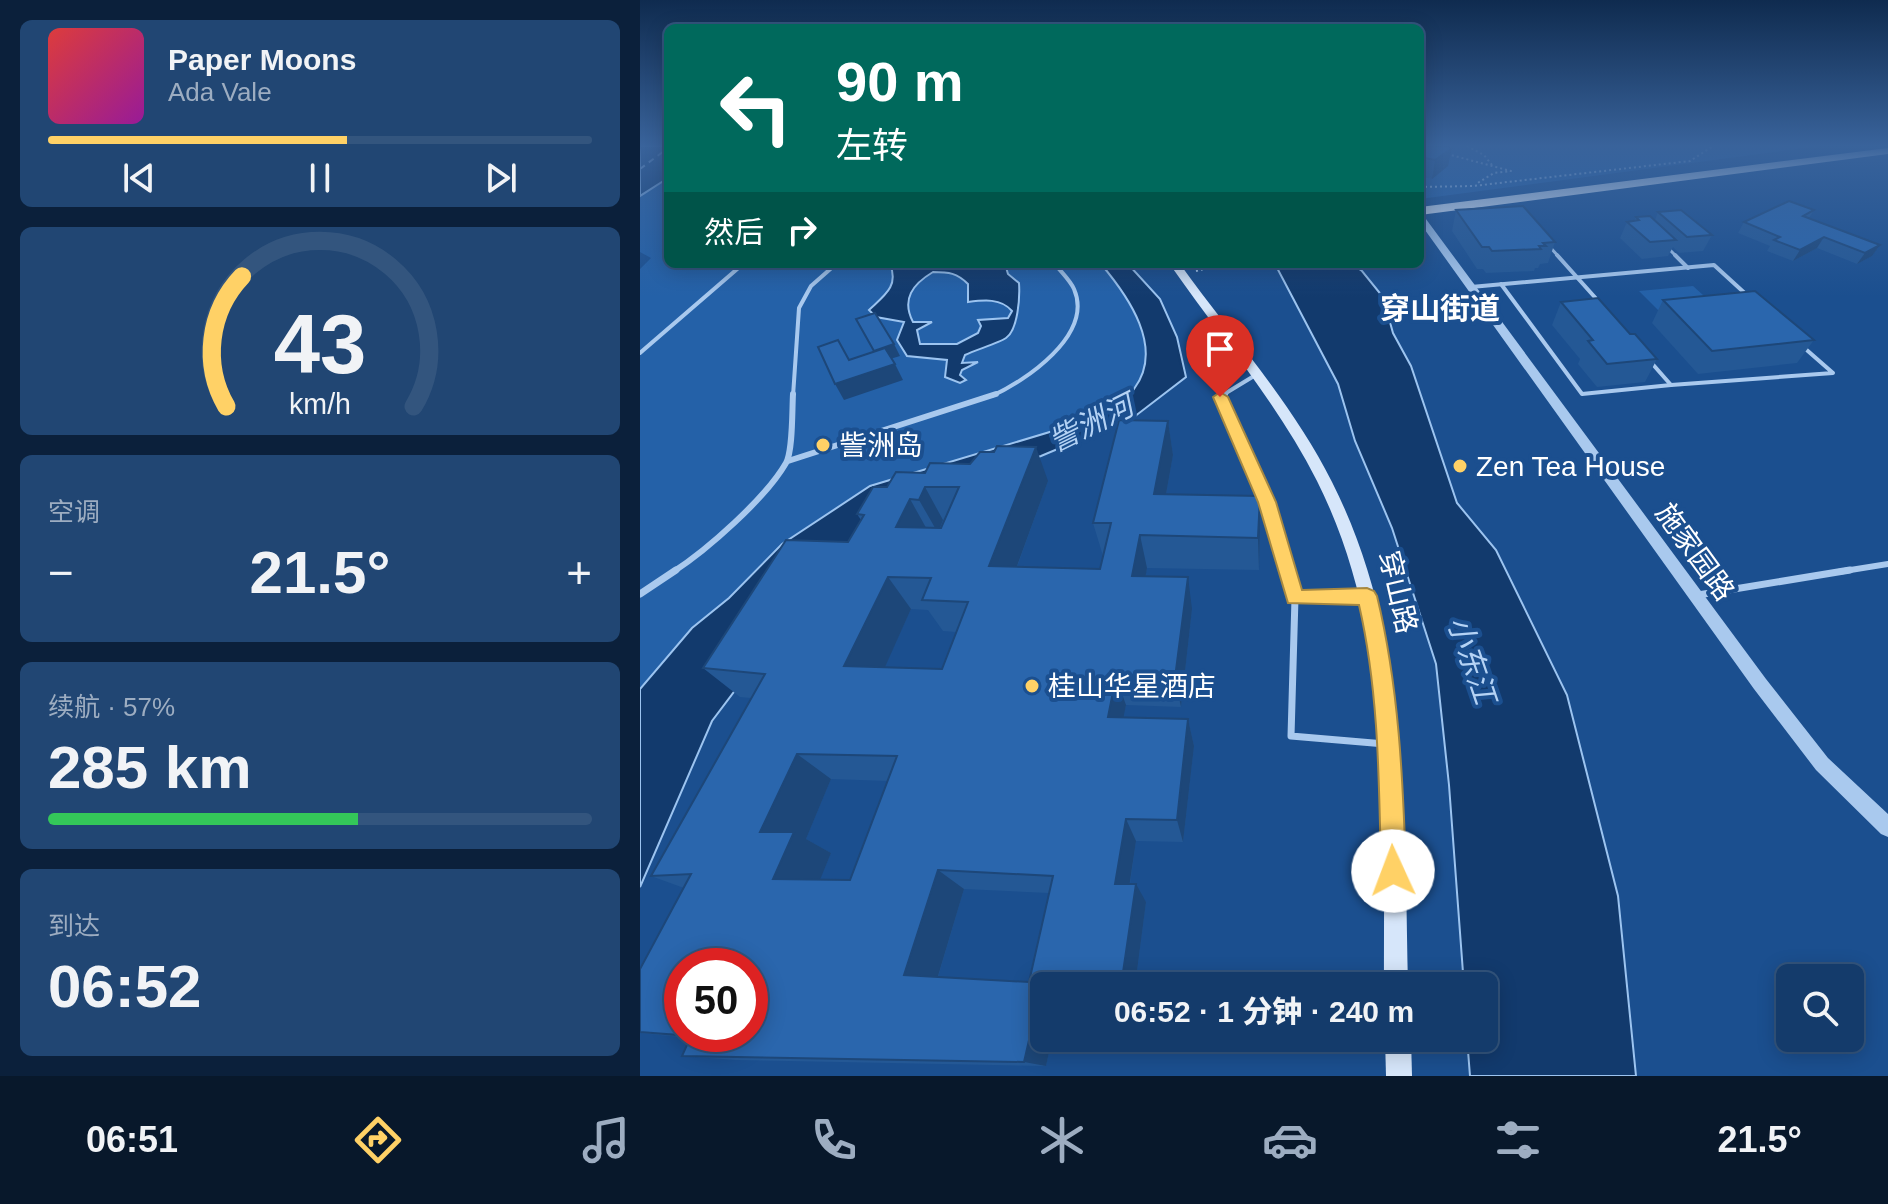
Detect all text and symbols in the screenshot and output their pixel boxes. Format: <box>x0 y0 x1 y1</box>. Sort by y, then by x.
text: Paper Moons <box>168 43 356 76</box>
text: 90 m <box>836 50 964 113</box>
icon: left <box>704 56 808 160</box>
text: Ada Vale <box>168 77 272 107</box>
text: 左转 <box>836 125 908 166</box>
icon: previous <box>117 156 161 200</box>
icon: pause <box>298 156 342 200</box>
icon: next <box>479 156 523 200</box>
icon: right <box>780 208 824 252</box>
text: 然后 <box>704 216 764 249</box>
district label: 穿山街道 <box>1380 292 1500 325</box>
text: 43 <box>274 298 366 391</box>
pin <box>1186 315 1254 397</box>
icon: arrive <box>1198 327 1242 371</box>
water label: 訾洲河 <box>1043 386 1143 458</box>
text: km/h <box>289 388 351 420</box>
place label: 訾洲岛 <box>839 430 923 461</box>
marker: 訾洲岛 <box>814 436 832 454</box>
place label: Zen Tea House <box>1476 451 1665 482</box>
marker: Zen Tea House <box>1451 457 1469 475</box>
text: 空调 <box>48 497 100 527</box>
street label: 施家园路 <box>1650 498 1740 606</box>
text: 21.5° <box>250 539 390 606</box>
text: − <box>48 548 74 597</box>
text: + <box>566 548 592 597</box>
street label: 穿山路 <box>1373 548 1423 636</box>
water label: 小东江 <box>1442 612 1503 711</box>
place label: 桂山华星酒店 <box>1048 671 1216 702</box>
marker: 桂山华星酒店 <box>1023 677 1041 695</box>
text: 续航 · 57% <box>48 692 175 722</box>
text: 285 km <box>48 734 252 801</box>
position arrow <box>1351 829 1435 913</box>
text: 到达 <box>48 911 100 941</box>
speed limit sign: 50 <box>664 948 768 1052</box>
text: 06:52 <box>48 953 201 1020</box>
map controls <box>1776 964 1864 1052</box>
button: search <box>1776 964 1864 1052</box>
text: 06:52 · 1 分钟 · 240 m <box>1114 995 1414 1028</box>
icon: directions <box>350 1112 406 1168</box>
icon: music <box>578 1112 634 1168</box>
icon: phone <box>806 1112 862 1168</box>
icon: climate <box>1034 1112 1090 1168</box>
icon: car <box>1262 1112 1318 1168</box>
icon: filters <box>1490 1112 1546 1168</box>
text: 06:51 <box>86 1119 178 1160</box>
text: 21.5° <box>1717 1119 1802 1160</box>

